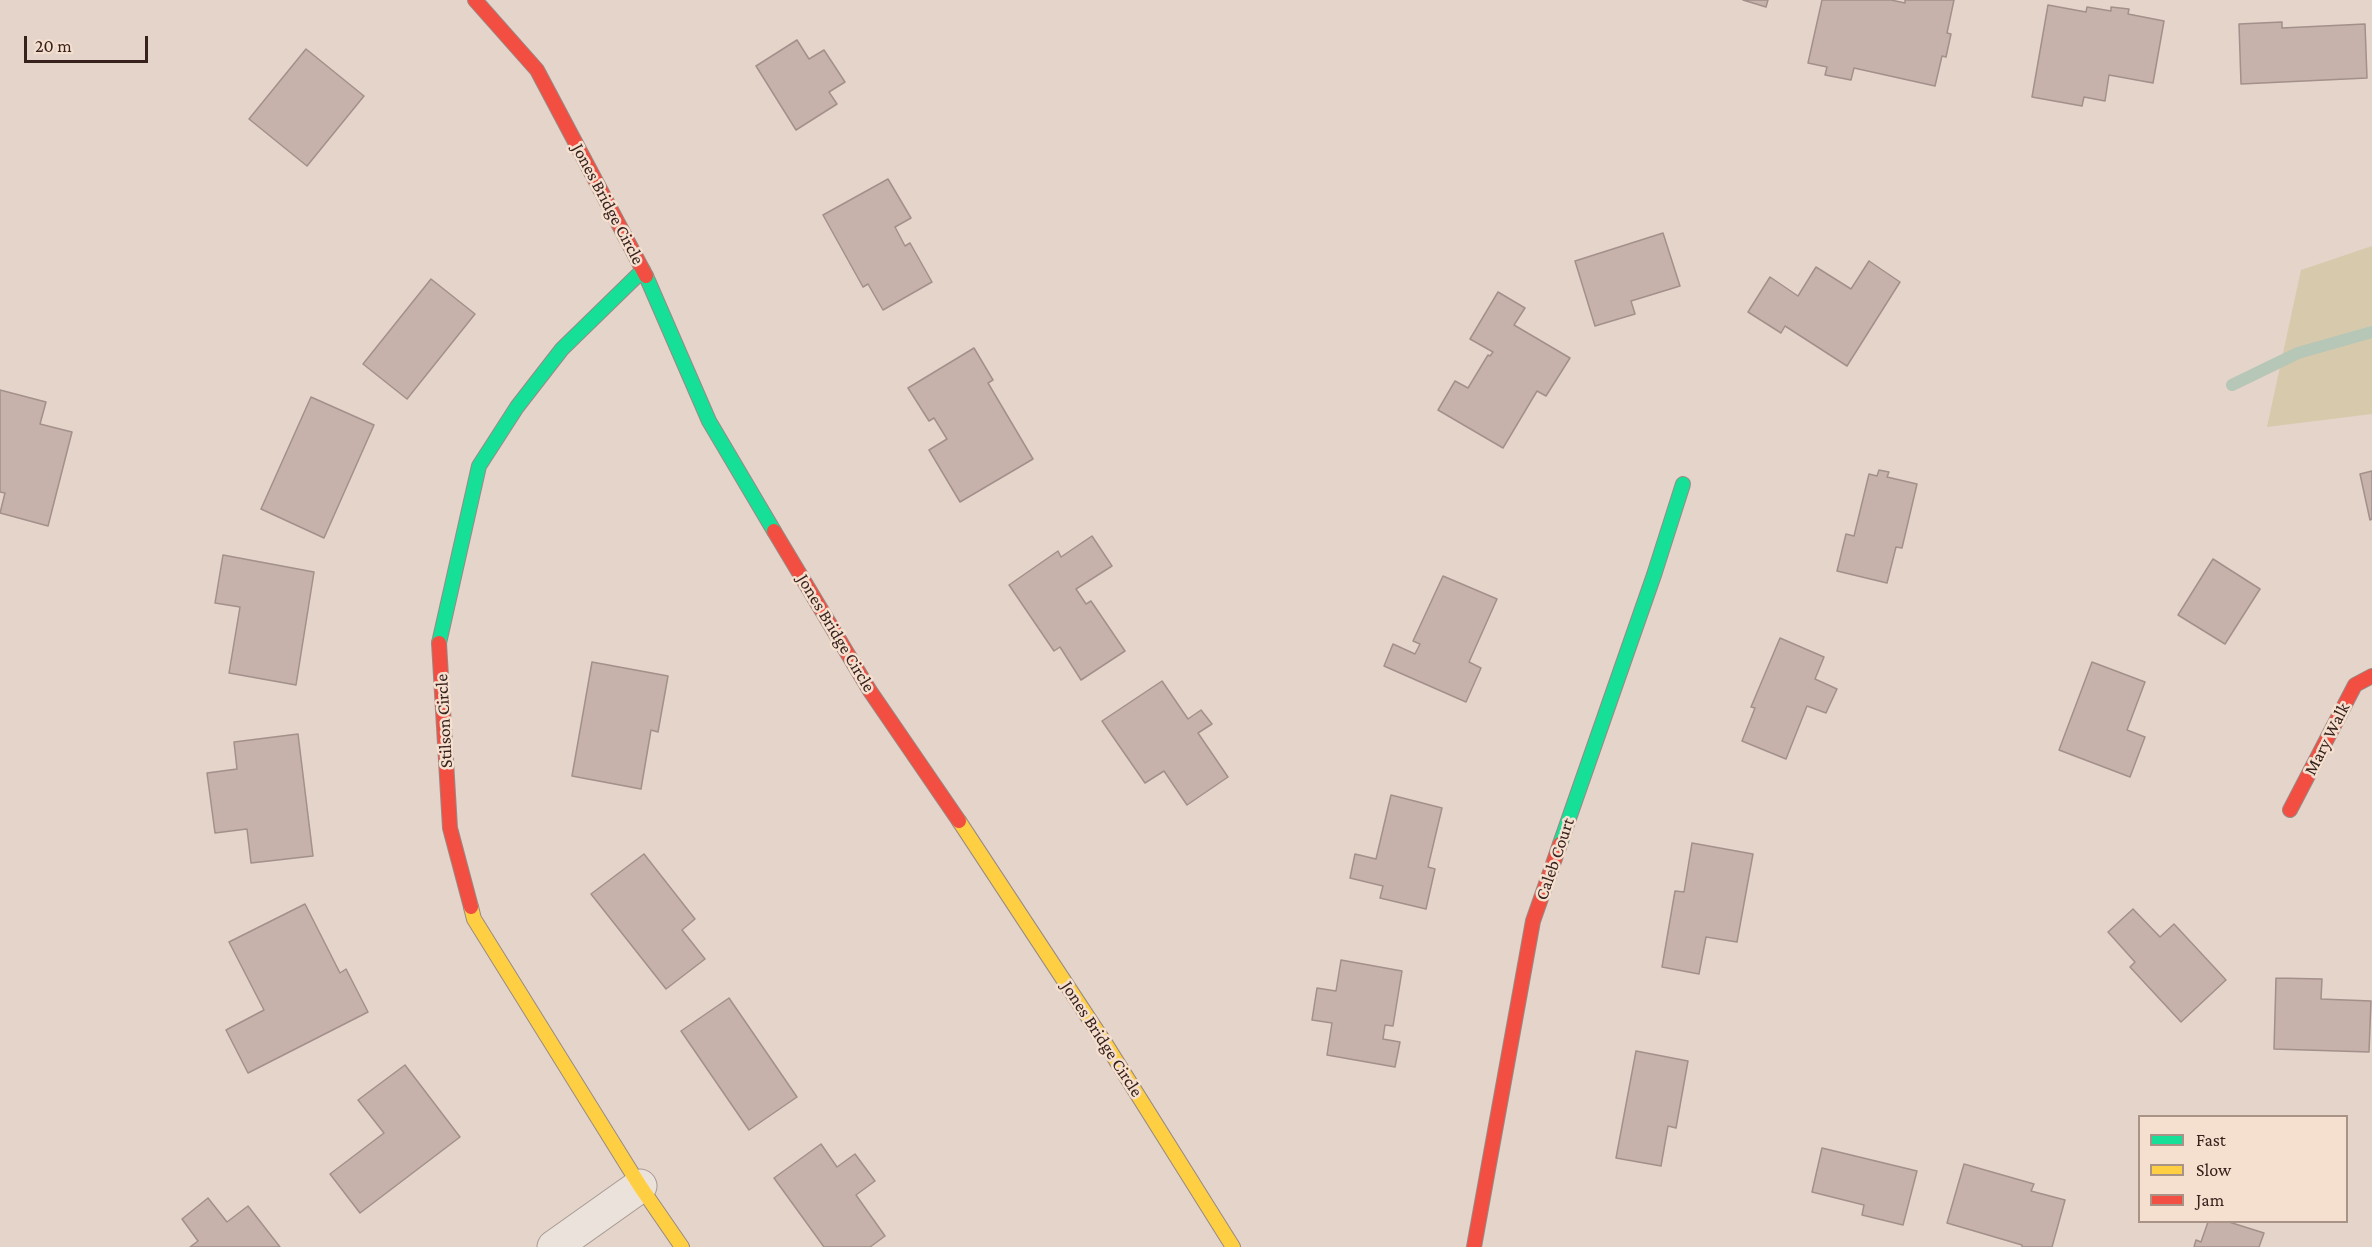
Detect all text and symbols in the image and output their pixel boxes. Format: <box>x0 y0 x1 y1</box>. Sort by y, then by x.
scale bar <box>27 24 152 62</box>
text: 20 m <box>35 36 72 56</box>
street label: Jones Bridge Circle <box>567 140 649 268</box>
street label: Jones Bridge Circle <box>792 570 880 696</box>
street label: Stilson Circle <box>431 673 457 769</box>
street label: Mary Walk <box>2300 699 2354 779</box>
street label: Caleb Court <box>1531 815 1579 903</box>
street label: Jones Bridge Circle <box>1056 977 1148 1101</box>
legend <box>2138 1115 2348 1223</box>
text: Fast <box>2196 1130 2226 1150</box>
text: Slow <box>2196 1160 2231 1180</box>
text: Jam <box>2196 1190 2224 1210</box>

